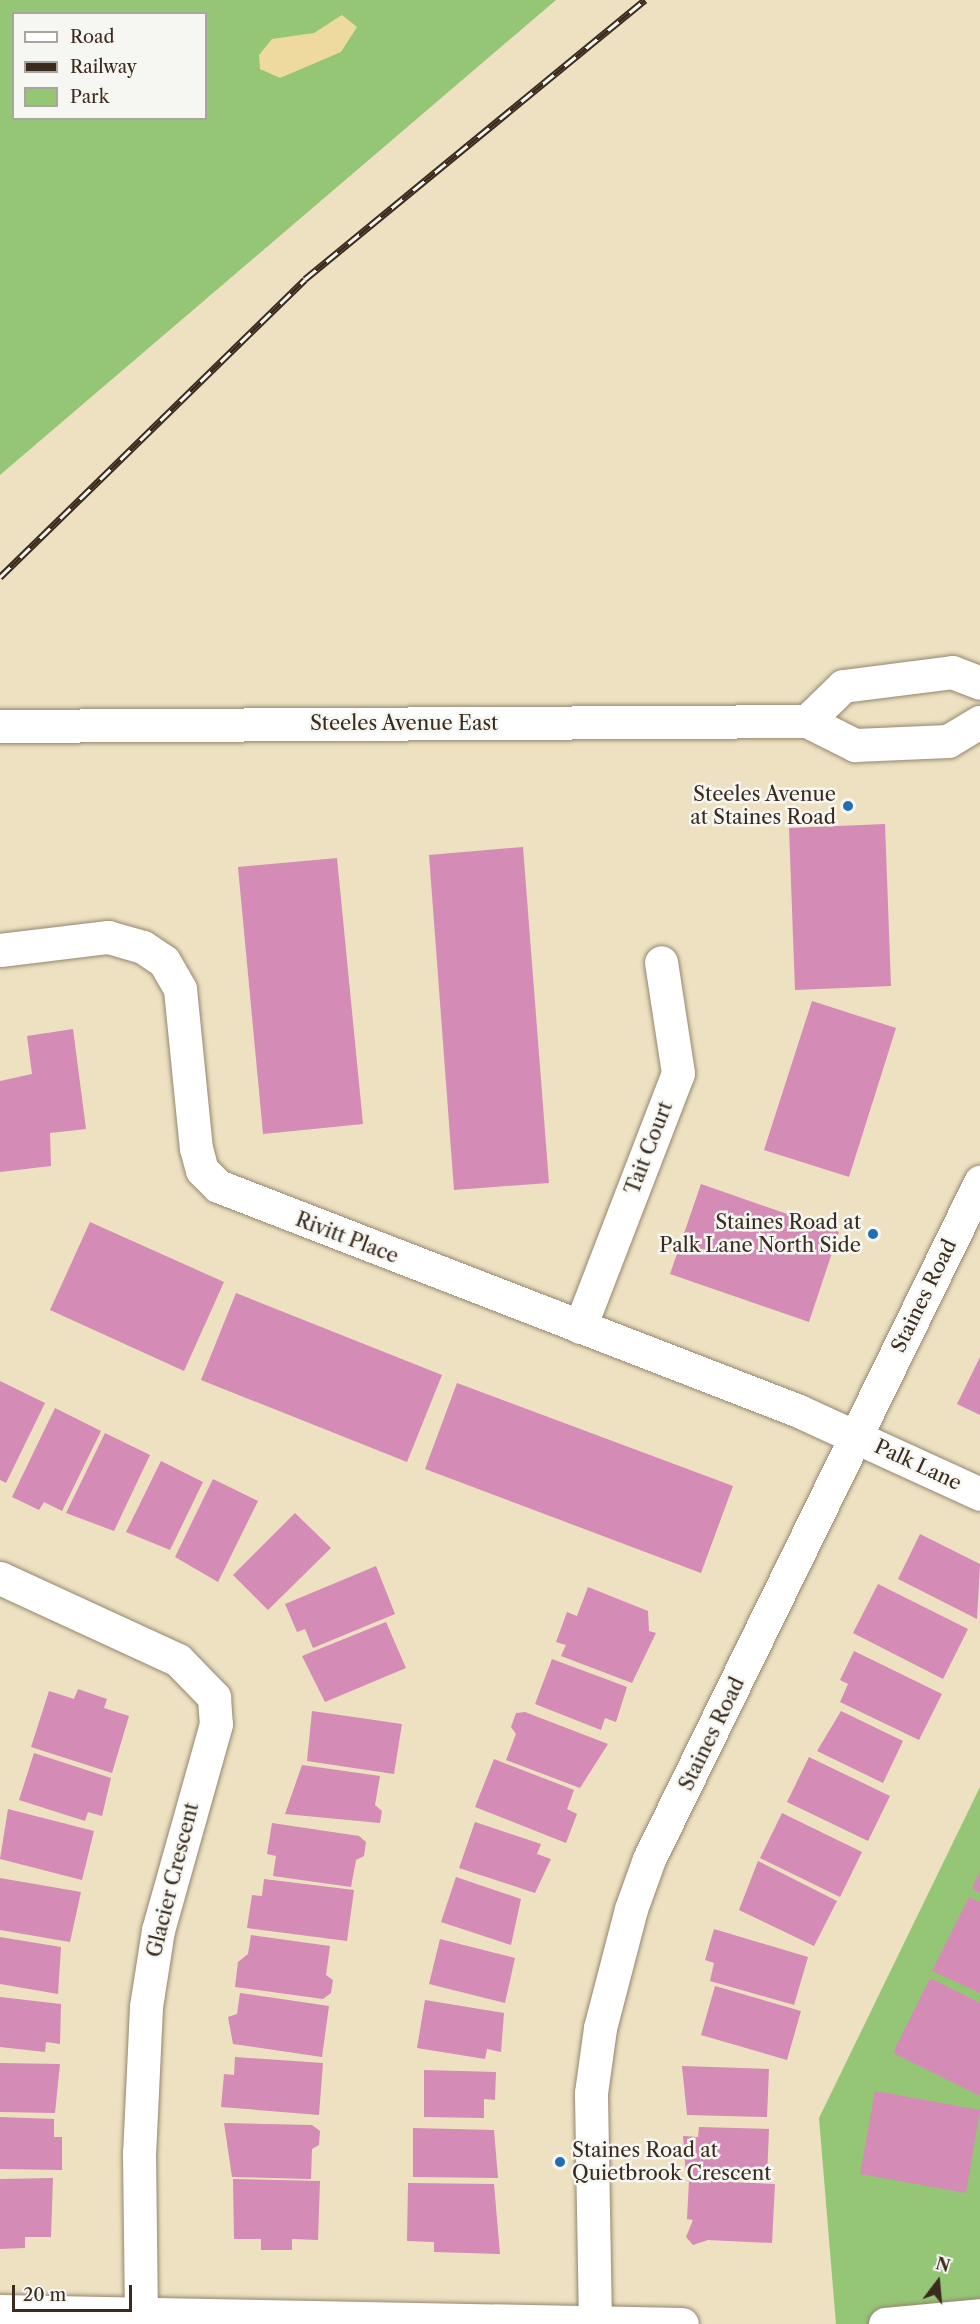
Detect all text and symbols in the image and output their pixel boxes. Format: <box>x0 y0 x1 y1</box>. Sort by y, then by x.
legend <box>12 12 207 120</box>
text: Road <box>70 26 115 48</box>
text: Railway <box>70 56 137 78</box>
text: Park <box>70 86 109 108</box>
street label: Steeles Avenue East <box>309 711 499 735</box>
place label: Steeles Avenue at Staines Road <box>690 783 836 830</box>
marker: Steeles Avenue at Staines Road <box>841 799 855 813</box>
street label: Tait Court <box>620 1098 678 1198</box>
street label: Rivitt Place <box>292 1207 402 1269</box>
place label: Staines Road at Palk Lane North Side <box>659 1210 861 1257</box>
marker: Staines Road at Palk Lane North Side <box>866 1227 880 1241</box>
street label: Staines Road <box>886 1236 962 1356</box>
street label: Palk Lane <box>870 1434 966 1496</box>
street label: Staines Road <box>674 1674 750 1794</box>
street label: Glacier Crescent <box>142 1800 204 1960</box>
place label: Staines Road at Quietbrook Crescent <box>572 2138 772 2185</box>
marker: Staines Road at Quietbrook Crescent <box>553 2155 567 2169</box>
north arrow <box>908 2252 968 2312</box>
text: N <box>934 2253 952 2276</box>
scale bar <box>15 2273 135 2311</box>
text: 20 m <box>23 2284 66 2306</box>

